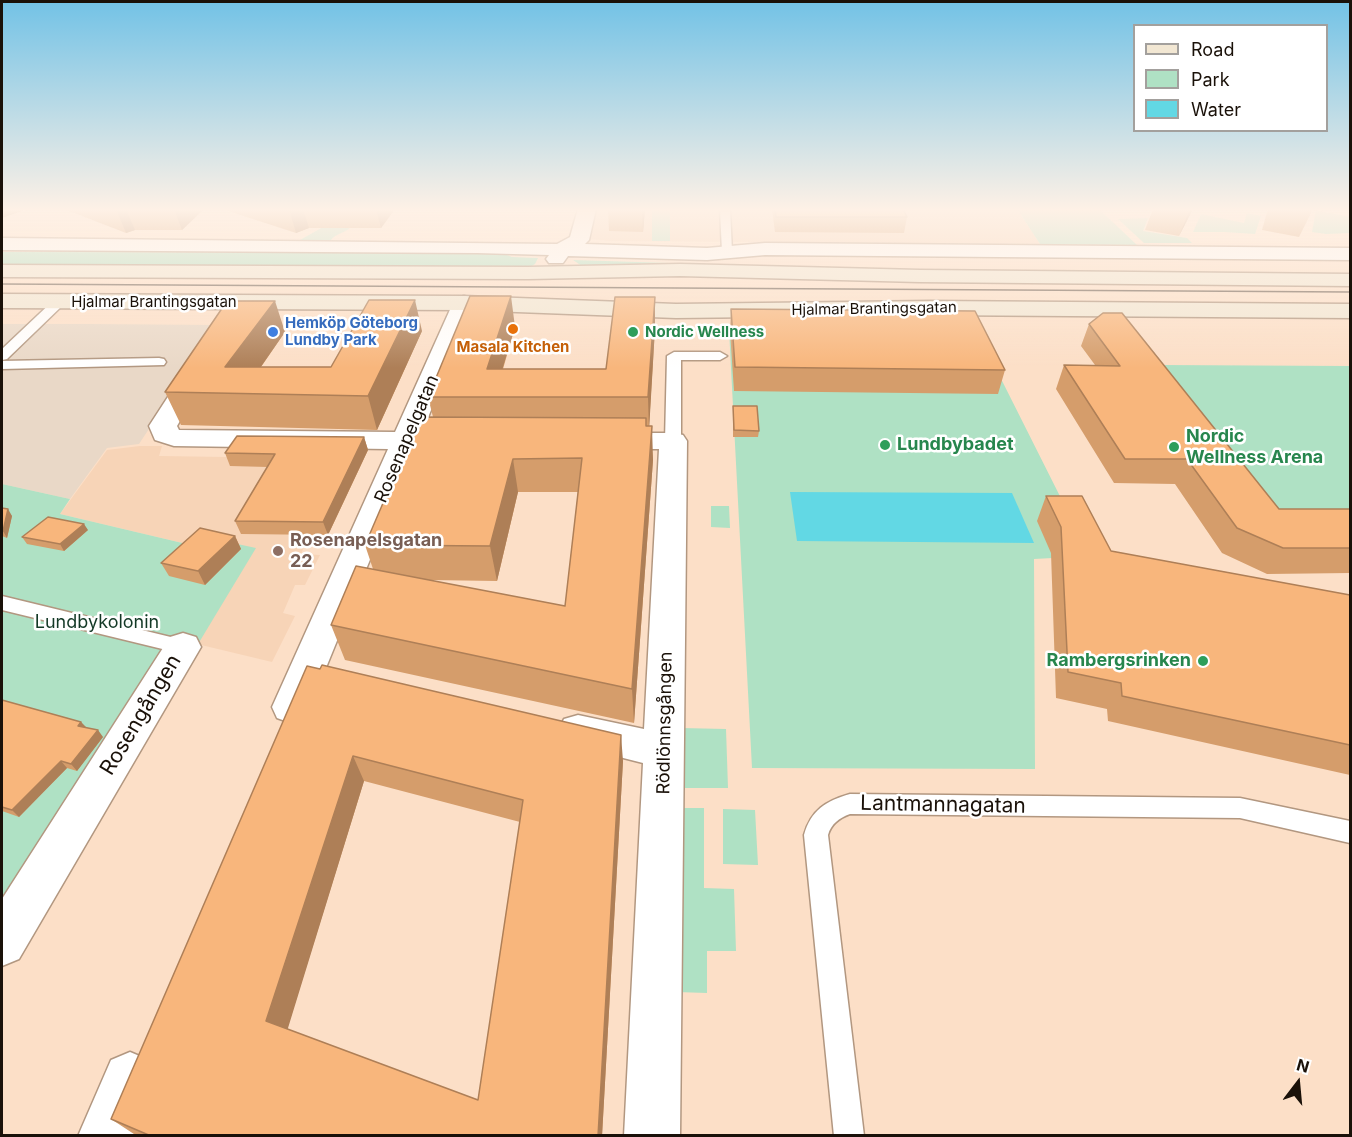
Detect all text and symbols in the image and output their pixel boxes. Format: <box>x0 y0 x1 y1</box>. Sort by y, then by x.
legend <box>1133 24 1328 132</box>
text: Road <box>1191 39 1234 60</box>
text: Park <box>1191 69 1230 90</box>
text: Water <box>1191 99 1241 120</box>
street label: Hjalmar Brantingsgatan <box>71 293 237 311</box>
street label: Hjalmar Brantingsgatan <box>791 299 957 319</box>
place label: Hemköp Göteborg Lundby Park <box>285 314 418 349</box>
marker: Masala Kitchen <box>506 322 520 336</box>
place label: Nordic Wellness <box>645 323 764 341</box>
marker: Hemköp Göteborg Lundby Park <box>266 325 280 339</box>
marker: Nordic Wellness <box>626 325 640 339</box>
place label: Masala Kitchen <box>457 338 569 356</box>
street label: Rosenapelgatan <box>370 372 444 506</box>
place label: Nordic Wellness Arena <box>1186 426 1323 468</box>
place label: Lundbybadet <box>897 434 1013 456</box>
marker: Lundbybadet <box>878 438 892 452</box>
marker: Nordic Wellness Arena <box>1167 440 1181 454</box>
place label: Rosenapelsgatan 22 <box>290 530 442 572</box>
marker: Rosenapelsgatan 22 <box>271 544 285 558</box>
park label: Lundbykolonin <box>35 612 159 634</box>
street label: Rosengången <box>95 650 187 780</box>
place label: Rambergsrinken <box>1046 650 1191 672</box>
street label: Rödlönnsgången <box>653 651 677 795</box>
marker: Rambergsrinken <box>1196 654 1210 668</box>
street label: Lantmannagatan <box>860 791 1026 819</box>
north arrow <box>1268 1053 1328 1113</box>
text: N <box>1294 1054 1312 1077</box>

